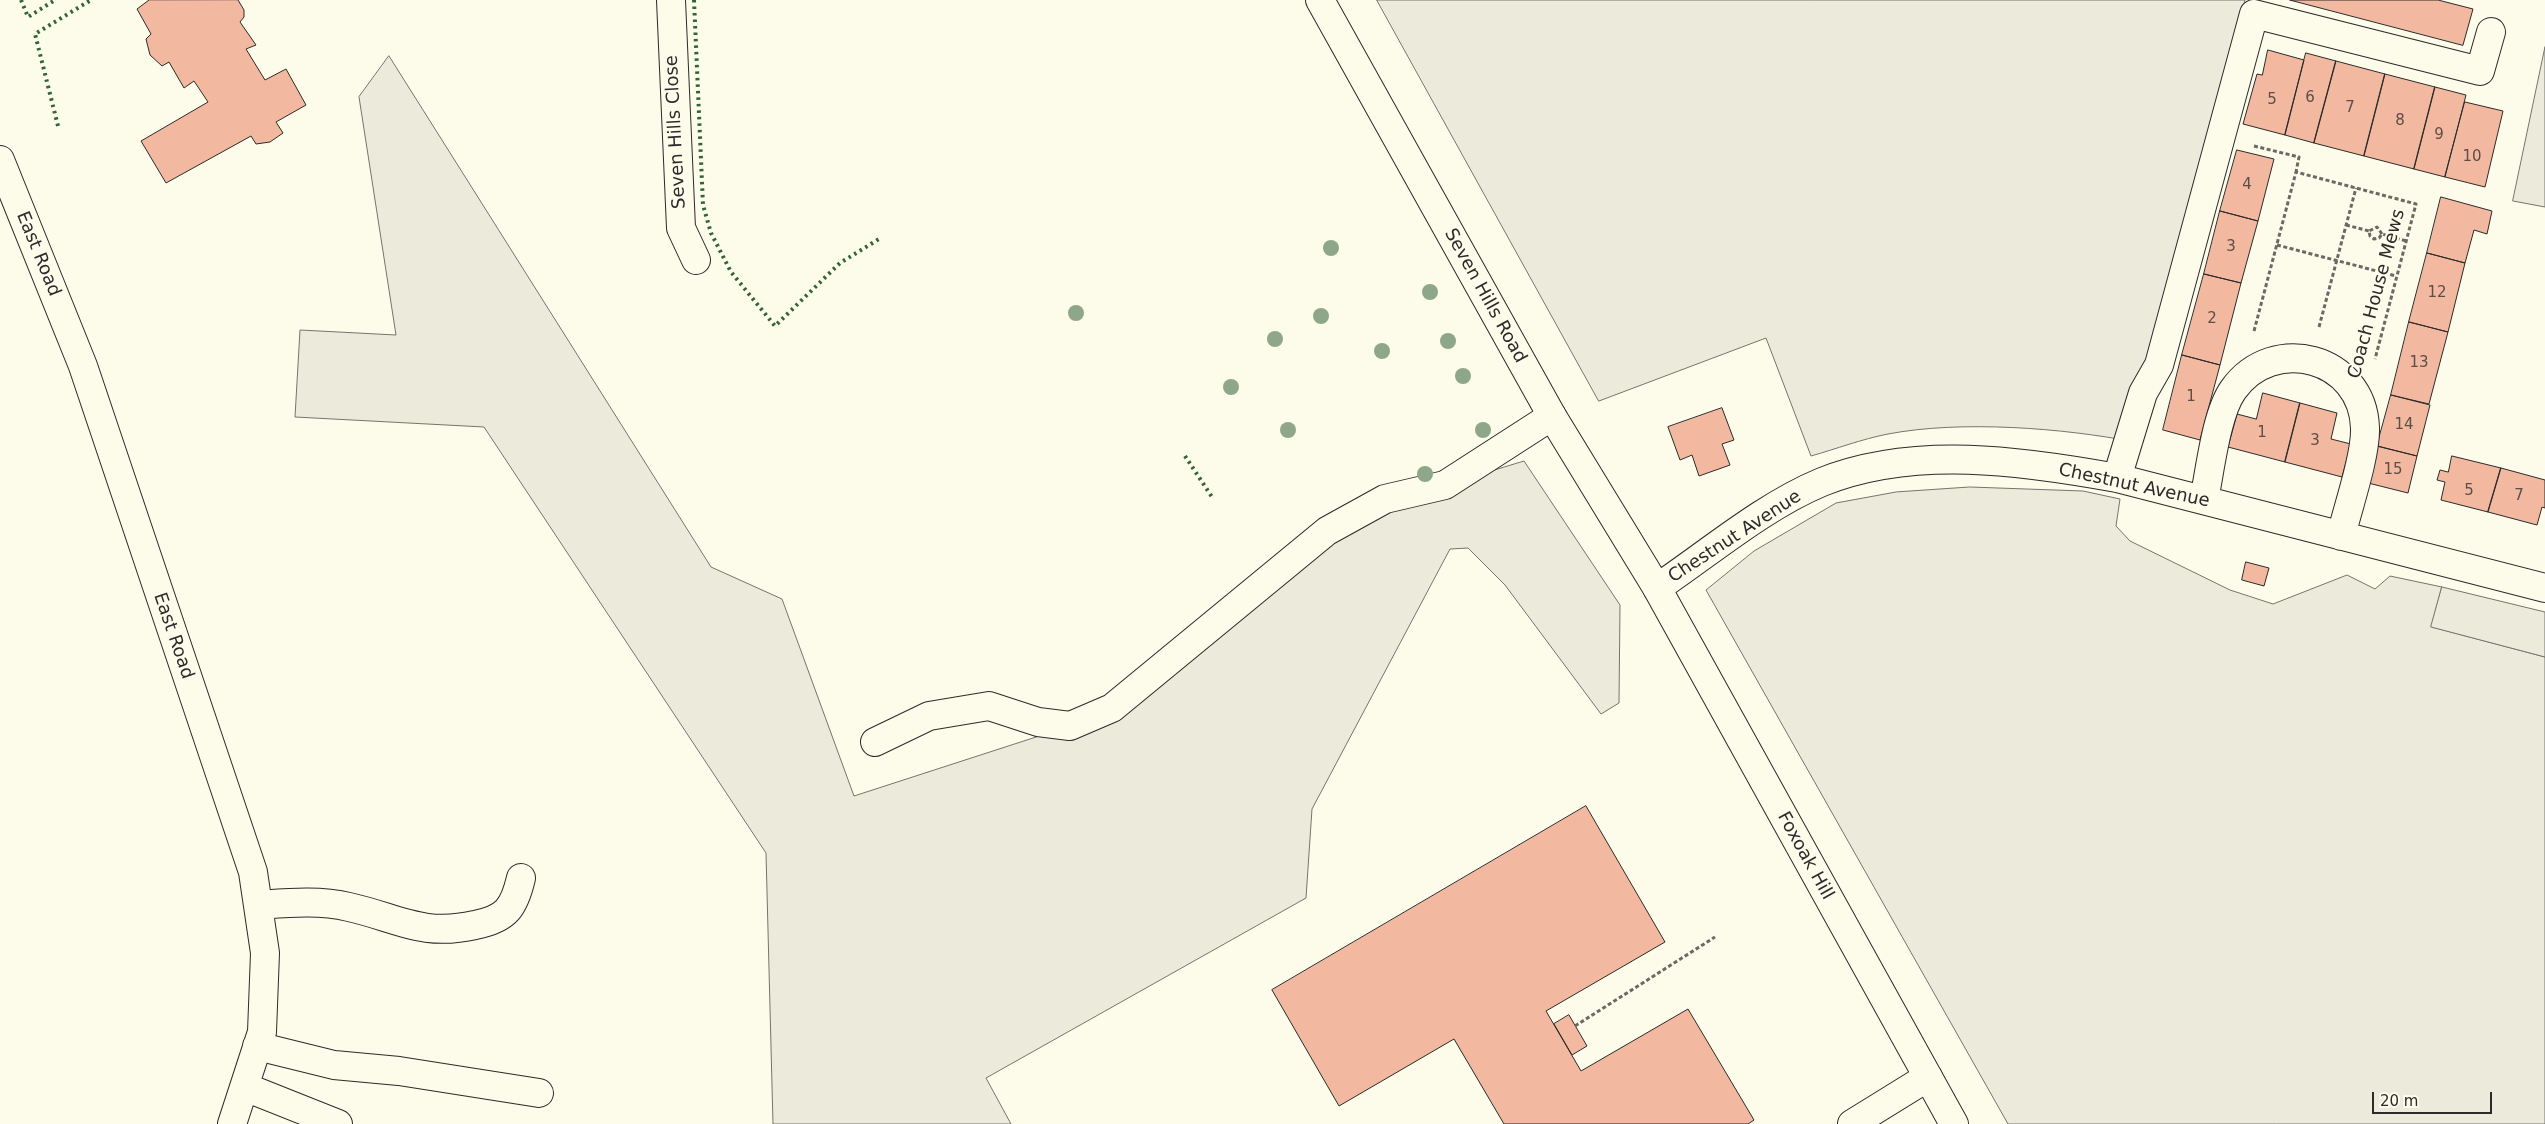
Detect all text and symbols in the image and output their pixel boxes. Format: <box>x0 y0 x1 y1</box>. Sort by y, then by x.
street label: Seven Hills Close <box>661 55 691 209</box>
house number: 6 <box>2305 89 2315 107</box>
house number: 5 <box>2267 91 2277 109</box>
house number: 7 <box>2345 99 2355 117</box>
house number: 8 <box>2395 112 2405 130</box>
house number: 9 <box>2434 126 2444 144</box>
house number: 10 <box>2462 148 2482 166</box>
house number: 4 <box>2242 176 2252 194</box>
street label: Coach House Mews <box>2344 207 2410 381</box>
street label: East Road <box>11 208 65 300</box>
street label: Seven Hills Road <box>1439 225 1531 367</box>
house number: 3 <box>2226 238 2236 256</box>
house number: 12 <box>2427 284 2447 302</box>
house number: 2 <box>2207 310 2217 328</box>
house number: 13 <box>2409 354 2429 372</box>
house number: 1 <box>2186 388 2196 406</box>
house number: 14 <box>2394 416 2414 434</box>
house number: 1 <box>2257 424 2267 442</box>
house number: 3 <box>2310 432 2320 450</box>
street label: Chestnut Avenue <box>2056 459 2212 513</box>
house number: 15 <box>2383 461 2403 479</box>
house number: 5 <box>2464 482 2474 500</box>
street label: Chestnut Avenue <box>1665 486 1805 588</box>
house number: 7 <box>2514 487 2524 505</box>
street label: East Road <box>148 590 198 682</box>
street label: Foxoak Hill <box>1772 808 1838 904</box>
scale bar <box>2375 1082 2495 1114</box>
text: 20 m <box>2380 1092 2418 1110</box>

